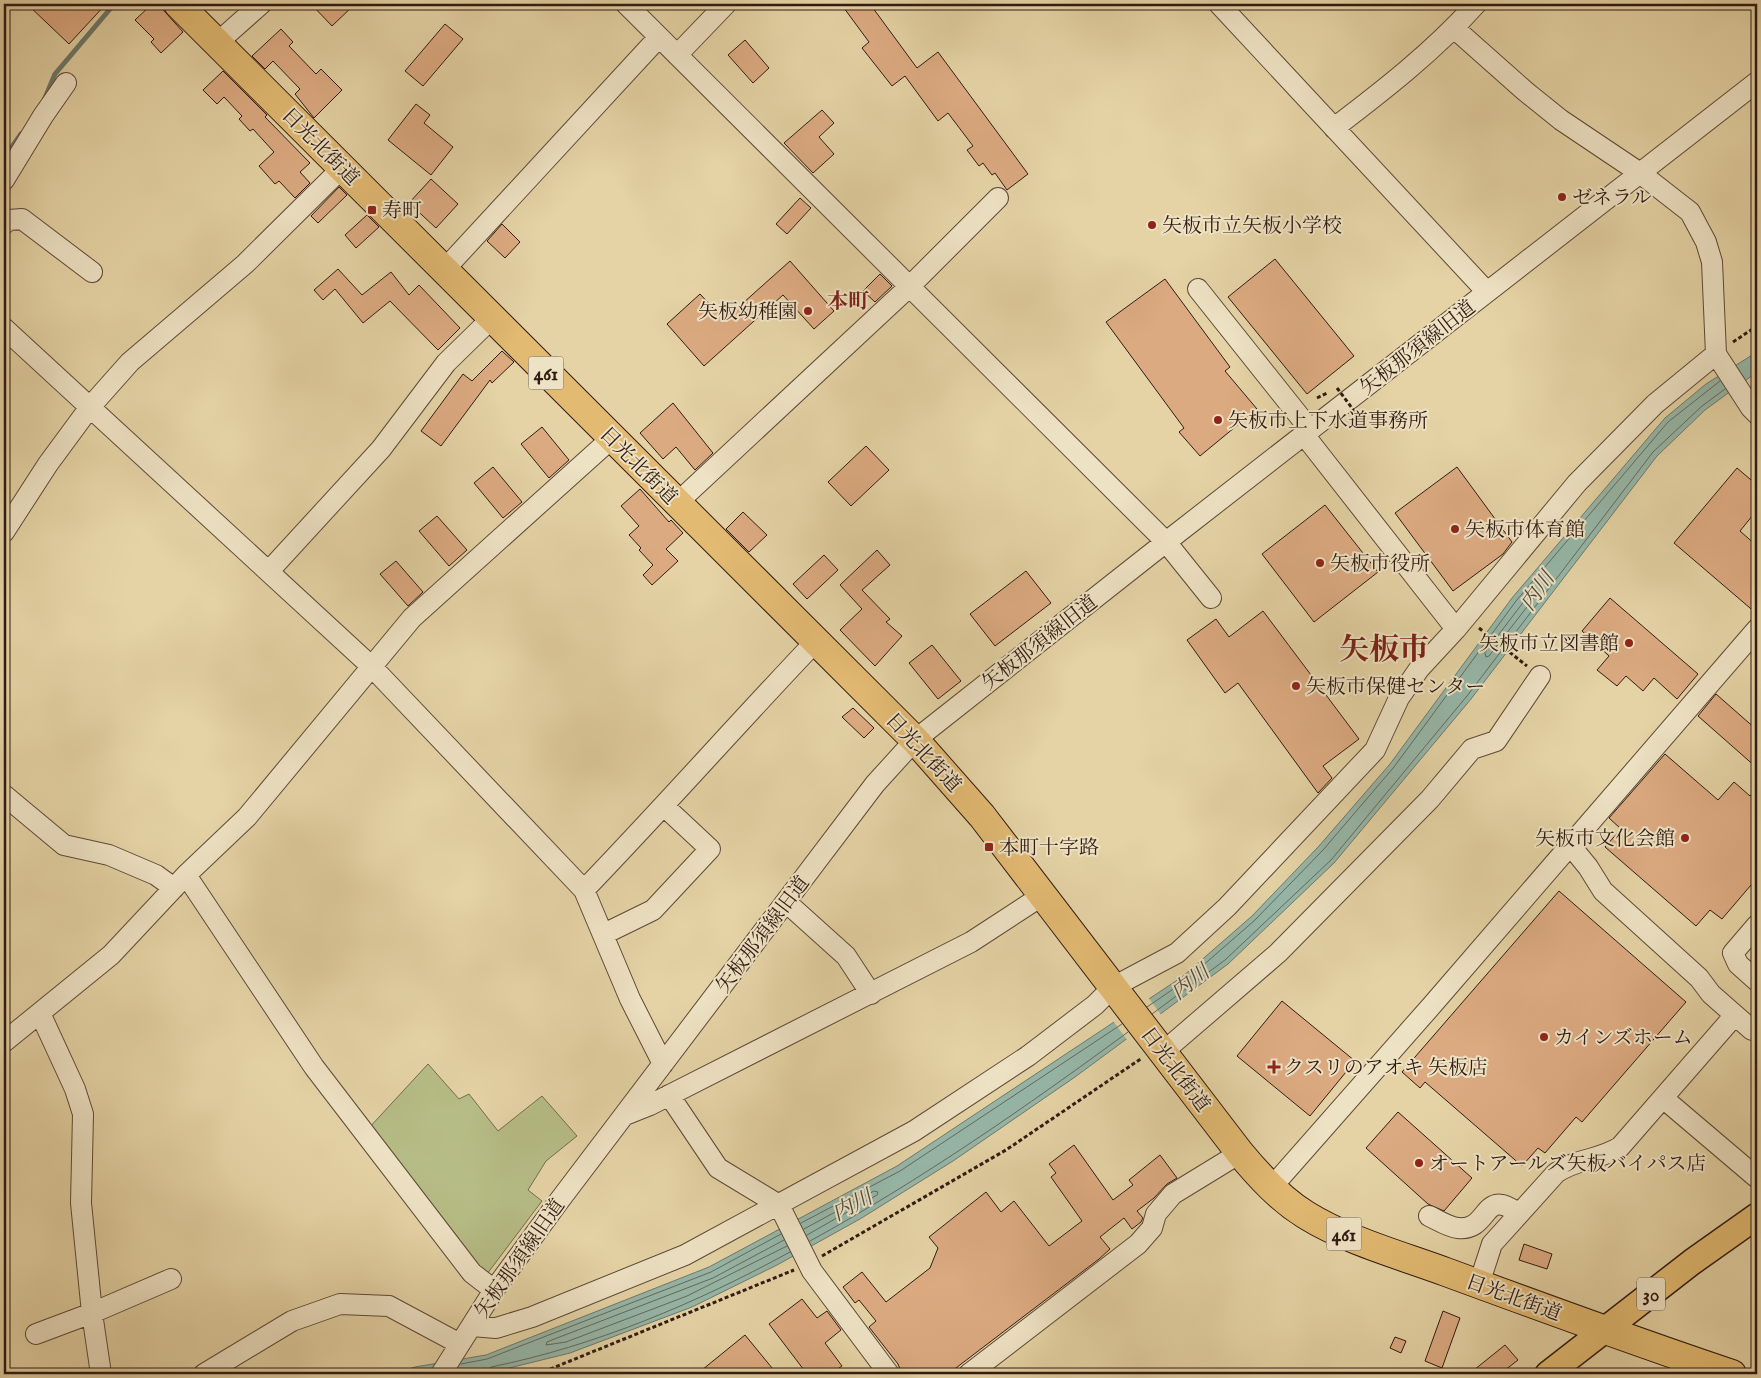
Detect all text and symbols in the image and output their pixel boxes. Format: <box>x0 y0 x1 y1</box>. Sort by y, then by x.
street label: 日光北街道 <box>276 103 364 191</box>
place label: ゼネラル <box>1572 186 1651 211</box>
marker: ゼネラル <box>1556 191 1568 203</box>
place label: 寿町 <box>382 199 422 224</box>
marker: 寿町 <box>366 204 378 216</box>
place label: 矢板市立矢板小学校 <box>1162 214 1342 239</box>
marker: 矢板市立矢板小学校 <box>1146 219 1158 231</box>
district label: 本町 <box>827 289 869 316</box>
street label: 矢板那須線旧道 <box>1355 295 1481 401</box>
place label: 矢板幼稚園 <box>698 300 798 325</box>
marker: 矢板幼稚園 <box>802 305 814 317</box>
road number: 461 <box>528 356 564 389</box>
place label: 矢板市上下水道事務所 <box>1228 409 1428 434</box>
marker: 矢板市上下水道事務所 <box>1212 414 1224 426</box>
street label: 日光北街道 <box>594 422 682 510</box>
place label: 矢板市体育館 <box>1465 518 1585 543</box>
marker: 矢板市体育館 <box>1449 523 1461 535</box>
place label: 矢板市役所 <box>1330 552 1430 577</box>
marker: 矢板市役所 <box>1314 557 1326 569</box>
water label: 内川 <box>1515 565 1562 617</box>
street label: 矢板那須線旧道 <box>977 590 1103 696</box>
district label: 矢板市 <box>1339 632 1429 670</box>
place label: 矢板市立図書館 <box>1479 632 1619 657</box>
marker: 矢板市立図書館 <box>1623 637 1635 649</box>
place label: 矢板市保健センター <box>1306 675 1485 700</box>
marker: 矢板市保健センター <box>1290 680 1302 692</box>
street label: 日光北街道 <box>880 708 966 798</box>
place label: 矢板市文化会館 <box>1535 827 1675 852</box>
marker: 矢板市文化会館 <box>1679 832 1691 844</box>
place label: 本町十字路 <box>999 836 1099 861</box>
marker: 本町十字路 <box>983 841 995 853</box>
street label: 矢板那須線旧道 <box>711 871 815 998</box>
water label: 内川 <box>1166 958 1217 1007</box>
street label: 日光北街道 <box>1135 1022 1215 1117</box>
place label: カインズホーム <box>1554 1026 1693 1051</box>
marker: カインズホーム <box>1538 1031 1550 1043</box>
place label: クスリのアオキ 矢板店 <box>1284 1056 1488 1081</box>
marker: クスリのアオキ 矢板店 <box>1268 1061 1280 1073</box>
place label: オートアールズ矢板バイパス店 <box>1429 1152 1706 1177</box>
marker: オートアールズ矢板バイパス店 <box>1413 1157 1425 1169</box>
water label: 内川 <box>828 1184 879 1228</box>
street label: 矢板那須線旧道 <box>470 1194 571 1323</box>
road number: 461 <box>1326 1218 1362 1250</box>
street label: 日光北街道 <box>1462 1270 1565 1327</box>
road number: 30 <box>1637 1278 1665 1310</box>

